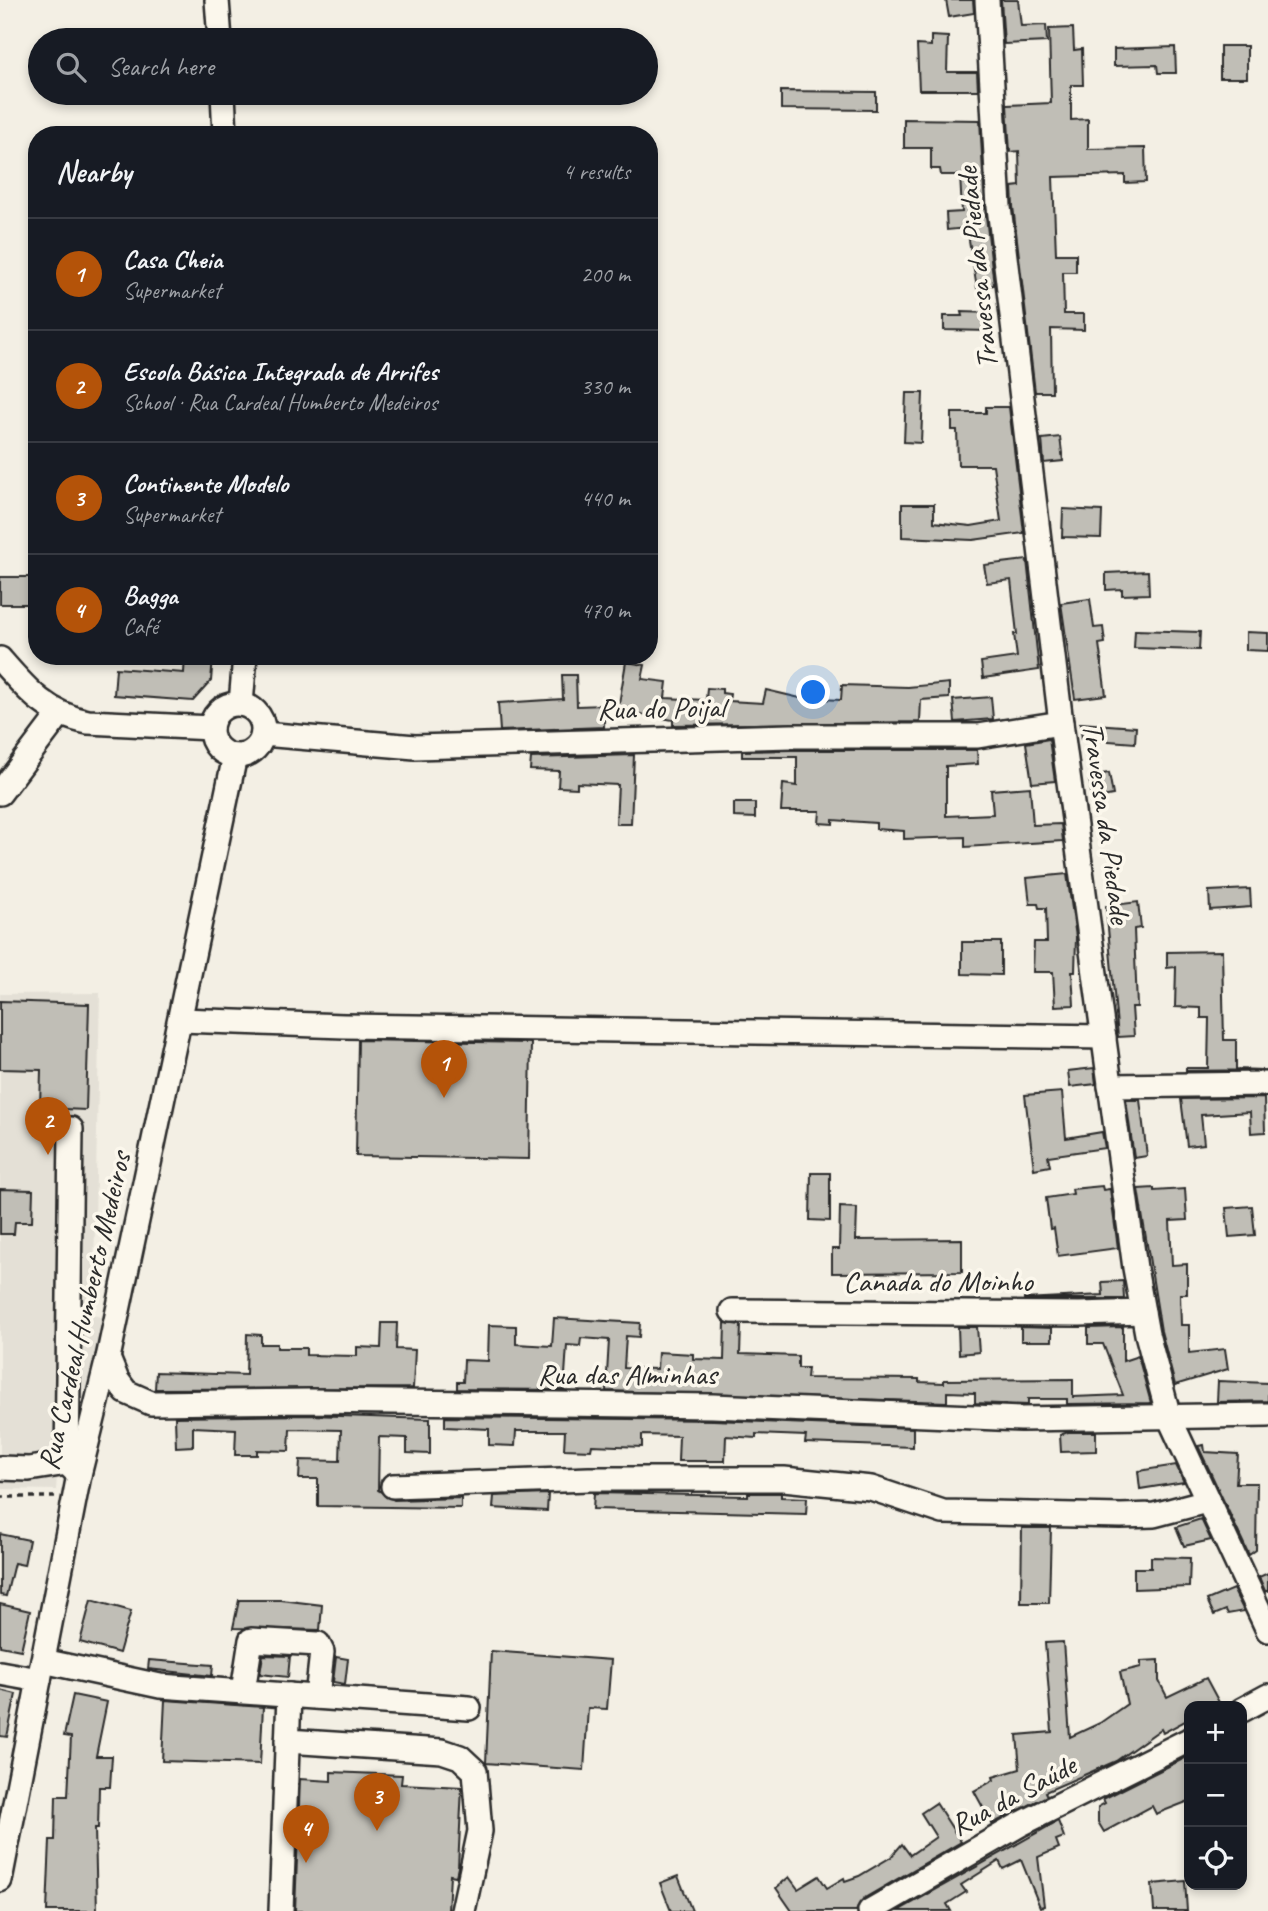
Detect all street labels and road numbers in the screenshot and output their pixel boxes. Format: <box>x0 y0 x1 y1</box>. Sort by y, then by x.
street label: Travessa da Piedade <box>947 163 1006 371</box>
street label: Rua do Poijal <box>597 688 730 728</box>
street label: Travessa da Piedade <box>1074 720 1140 928</box>
street label: Rua Cardeal Humberto Medeiros <box>29 1146 140 1474</box>
street label: Canada do Moinho <box>843 1262 1034 1300</box>
street label: Rua das Alminhas <box>537 1355 719 1393</box>
street label: Rua da Saúde <box>944 1745 1084 1844</box>

